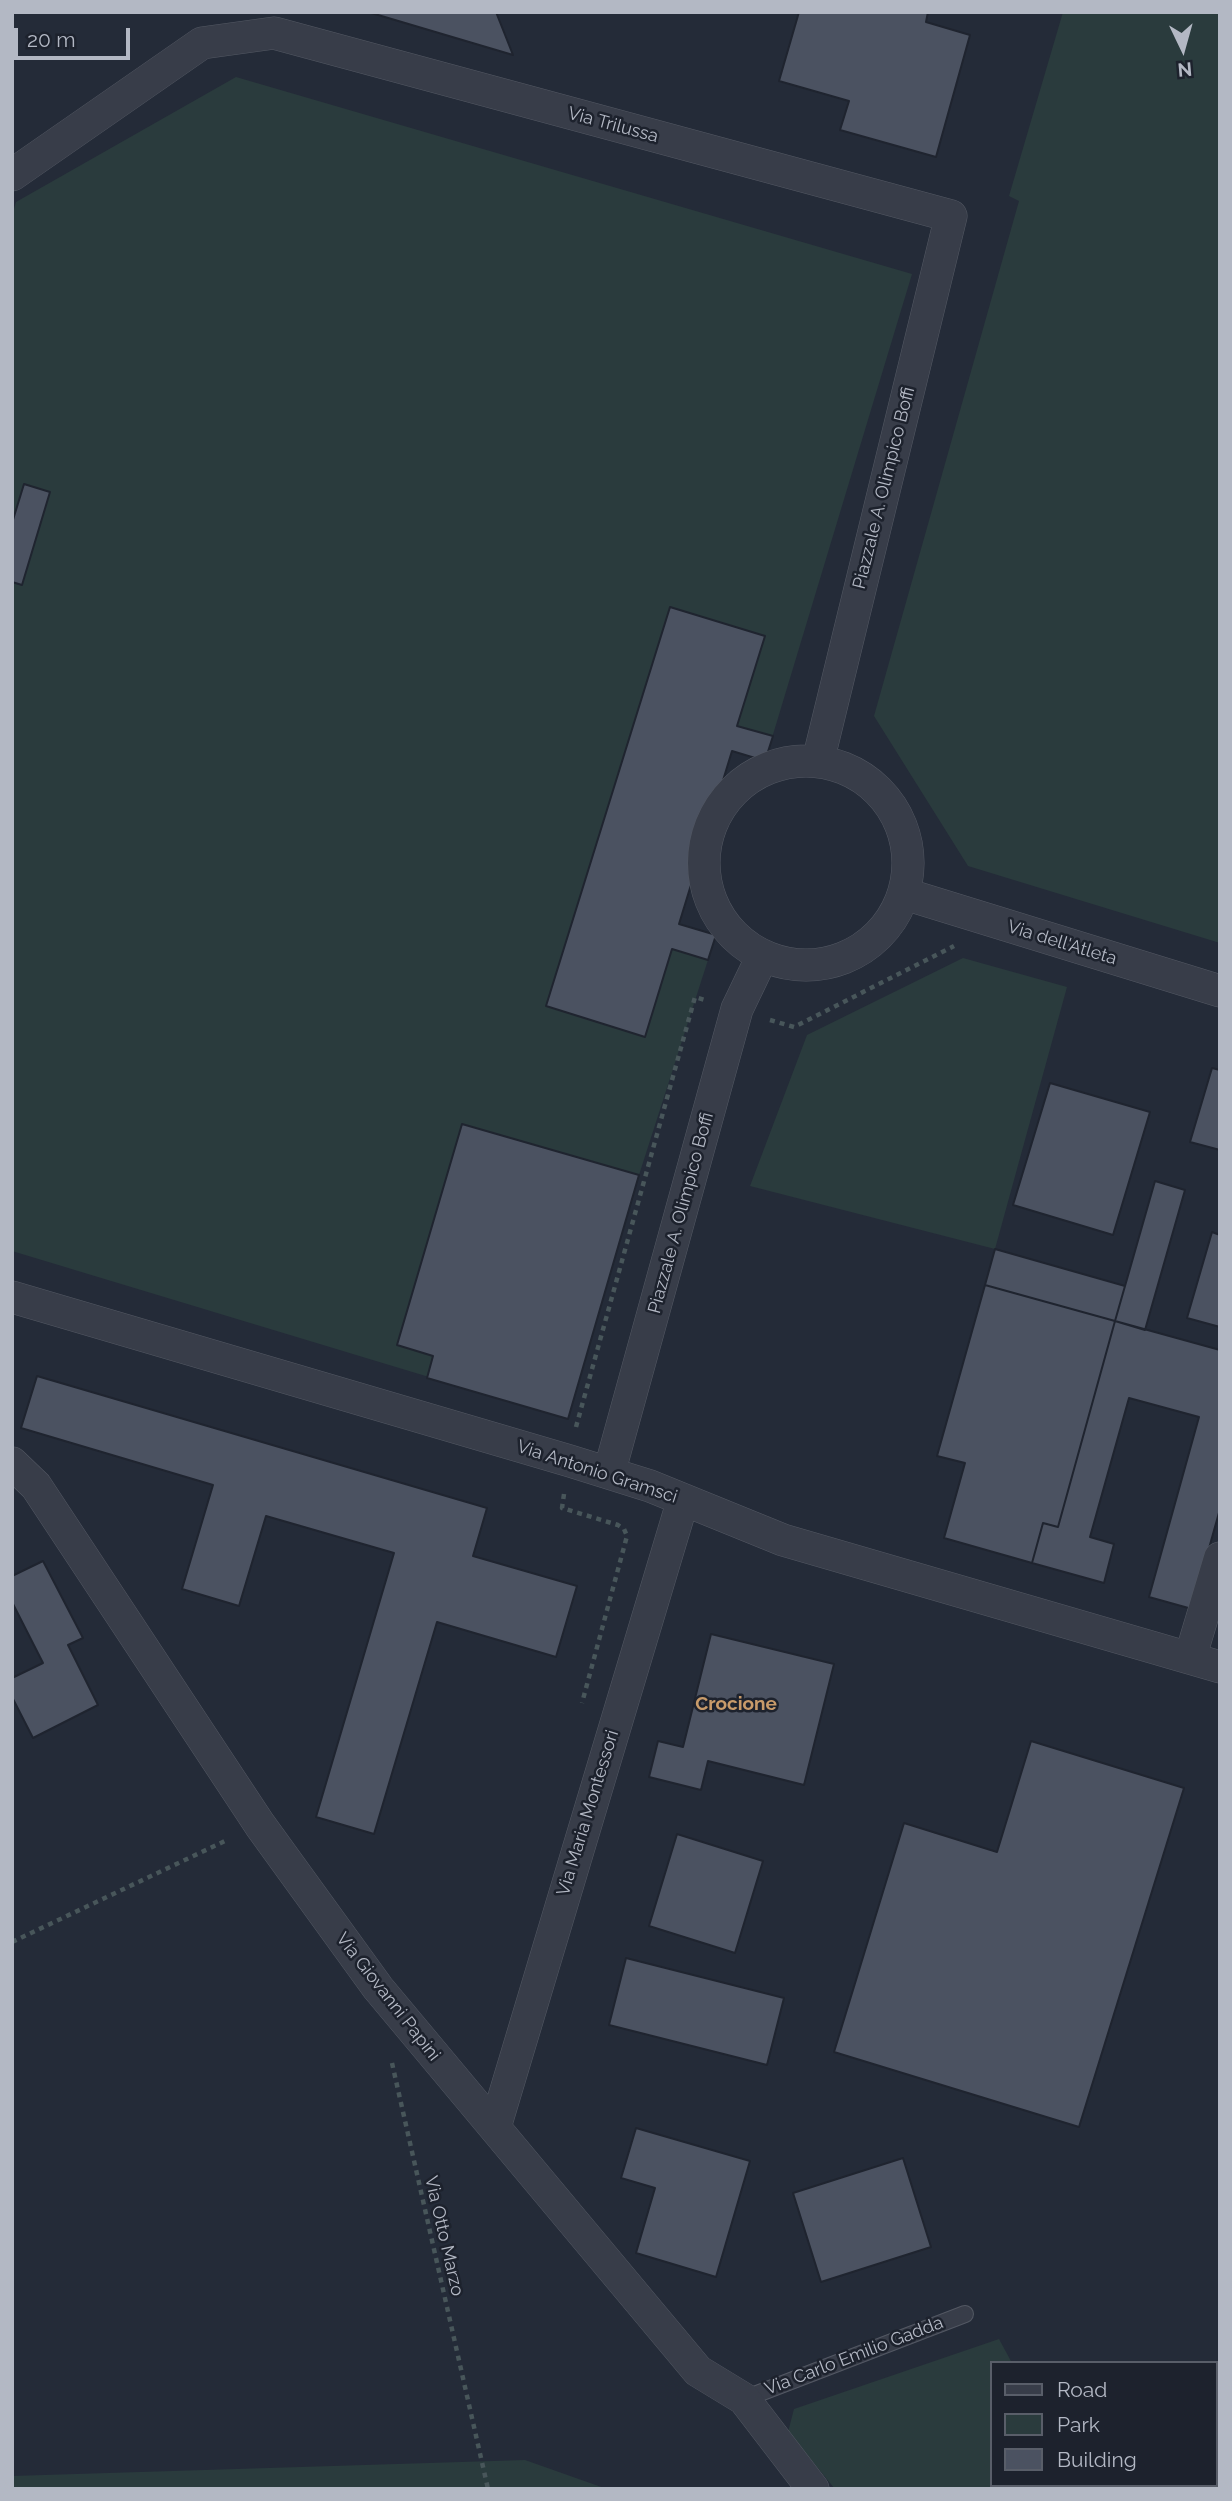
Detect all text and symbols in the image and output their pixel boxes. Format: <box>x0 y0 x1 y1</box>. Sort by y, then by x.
scale bar <box>18 14 133 58</box>
north arrow <box>1148 14 1218 84</box>
text: 20 m <box>27 27 75 52</box>
text: N <box>1177 58 1193 82</box>
street label: Via Trilussa <box>565 103 661 147</box>
street label: Piazzale A. Olimpico Boffi <box>848 385 920 591</box>
street label: Via dell'Atleta <box>1005 916 1119 970</box>
street label: Piazzale A. Olimpico Boffi <box>644 1110 718 1316</box>
street label: Via Antonio Gramsci <box>514 1436 680 1508</box>
district label: Crocione <box>695 1693 777 1715</box>
street label: Via Maria Montessori <box>552 1727 624 1899</box>
street label: Via Giovanni Papini <box>331 1929 445 2065</box>
street label: Via Otto Marzo <box>420 2174 468 2298</box>
street label: Via Carlo Emilio Gadda <box>762 2312 946 2400</box>
legend <box>990 2361 1218 2487</box>
text: Road <box>1057 2377 1107 2402</box>
text: Park <box>1057 2412 1100 2437</box>
text: Building <box>1057 2447 1137 2472</box>

